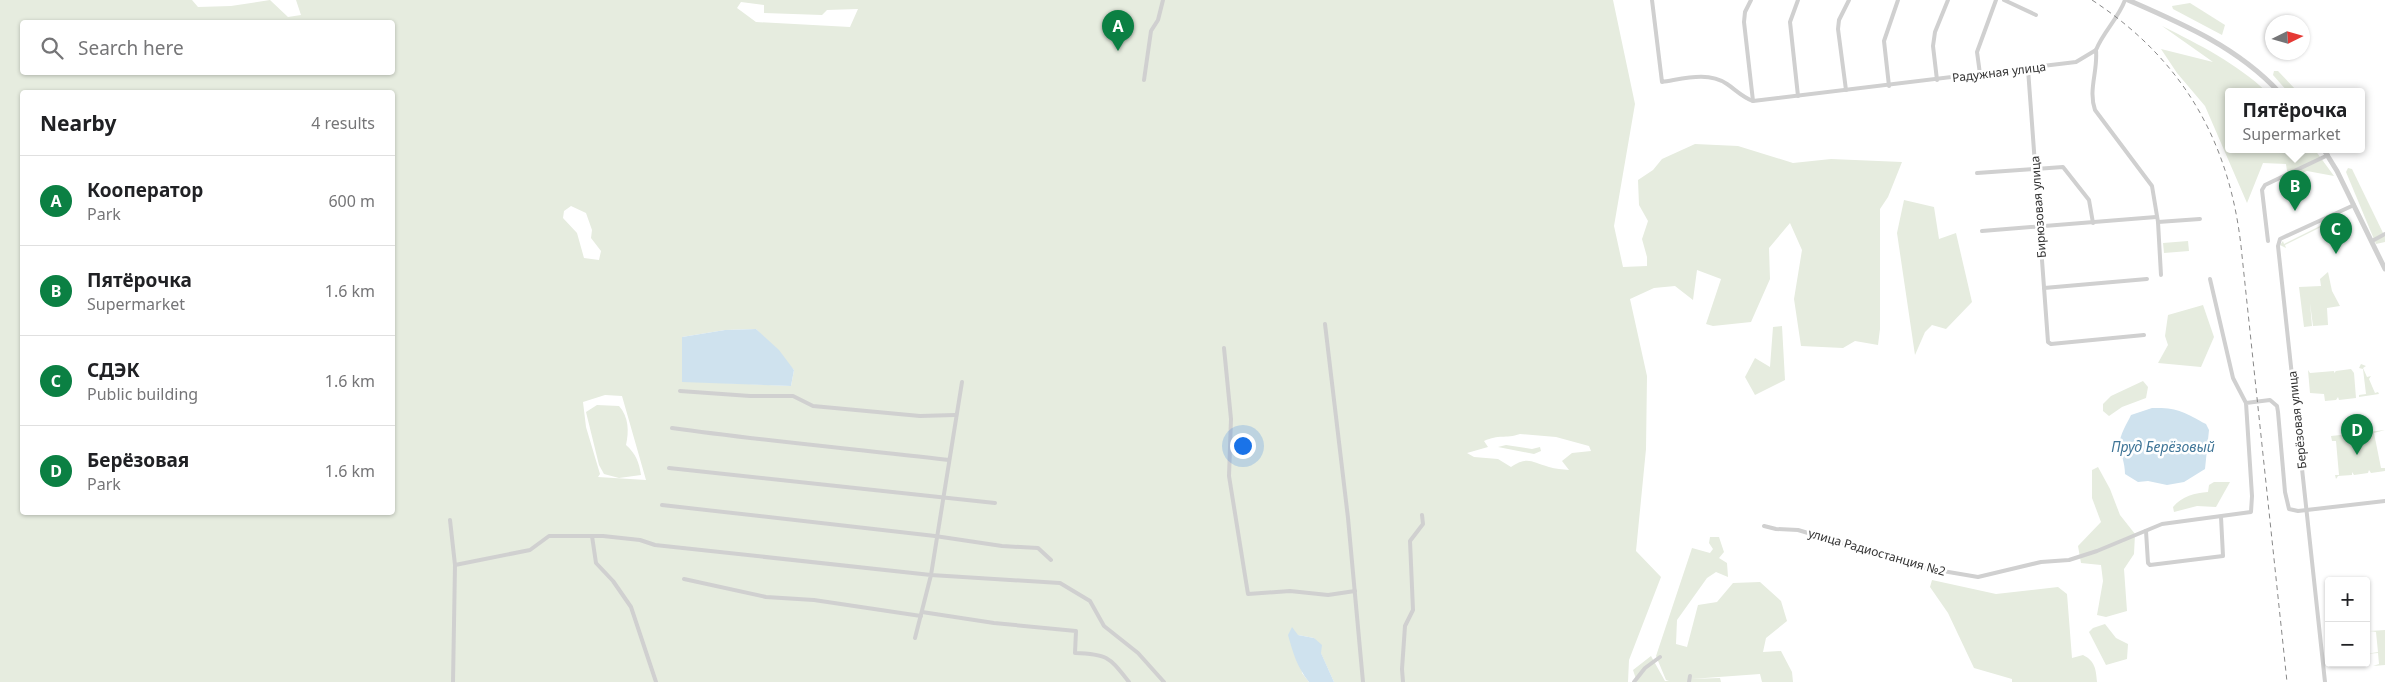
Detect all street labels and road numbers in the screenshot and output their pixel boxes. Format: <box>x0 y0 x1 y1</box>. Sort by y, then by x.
street label: Радужная улица <box>1951 58 2047 86</box>
street label: Бирюзовая улица <box>2026 155 2050 259</box>
street label: Берёзовая улица <box>2283 370 2311 470</box>
street label: улица Радиостанция №2 <box>1806 524 1948 580</box>

